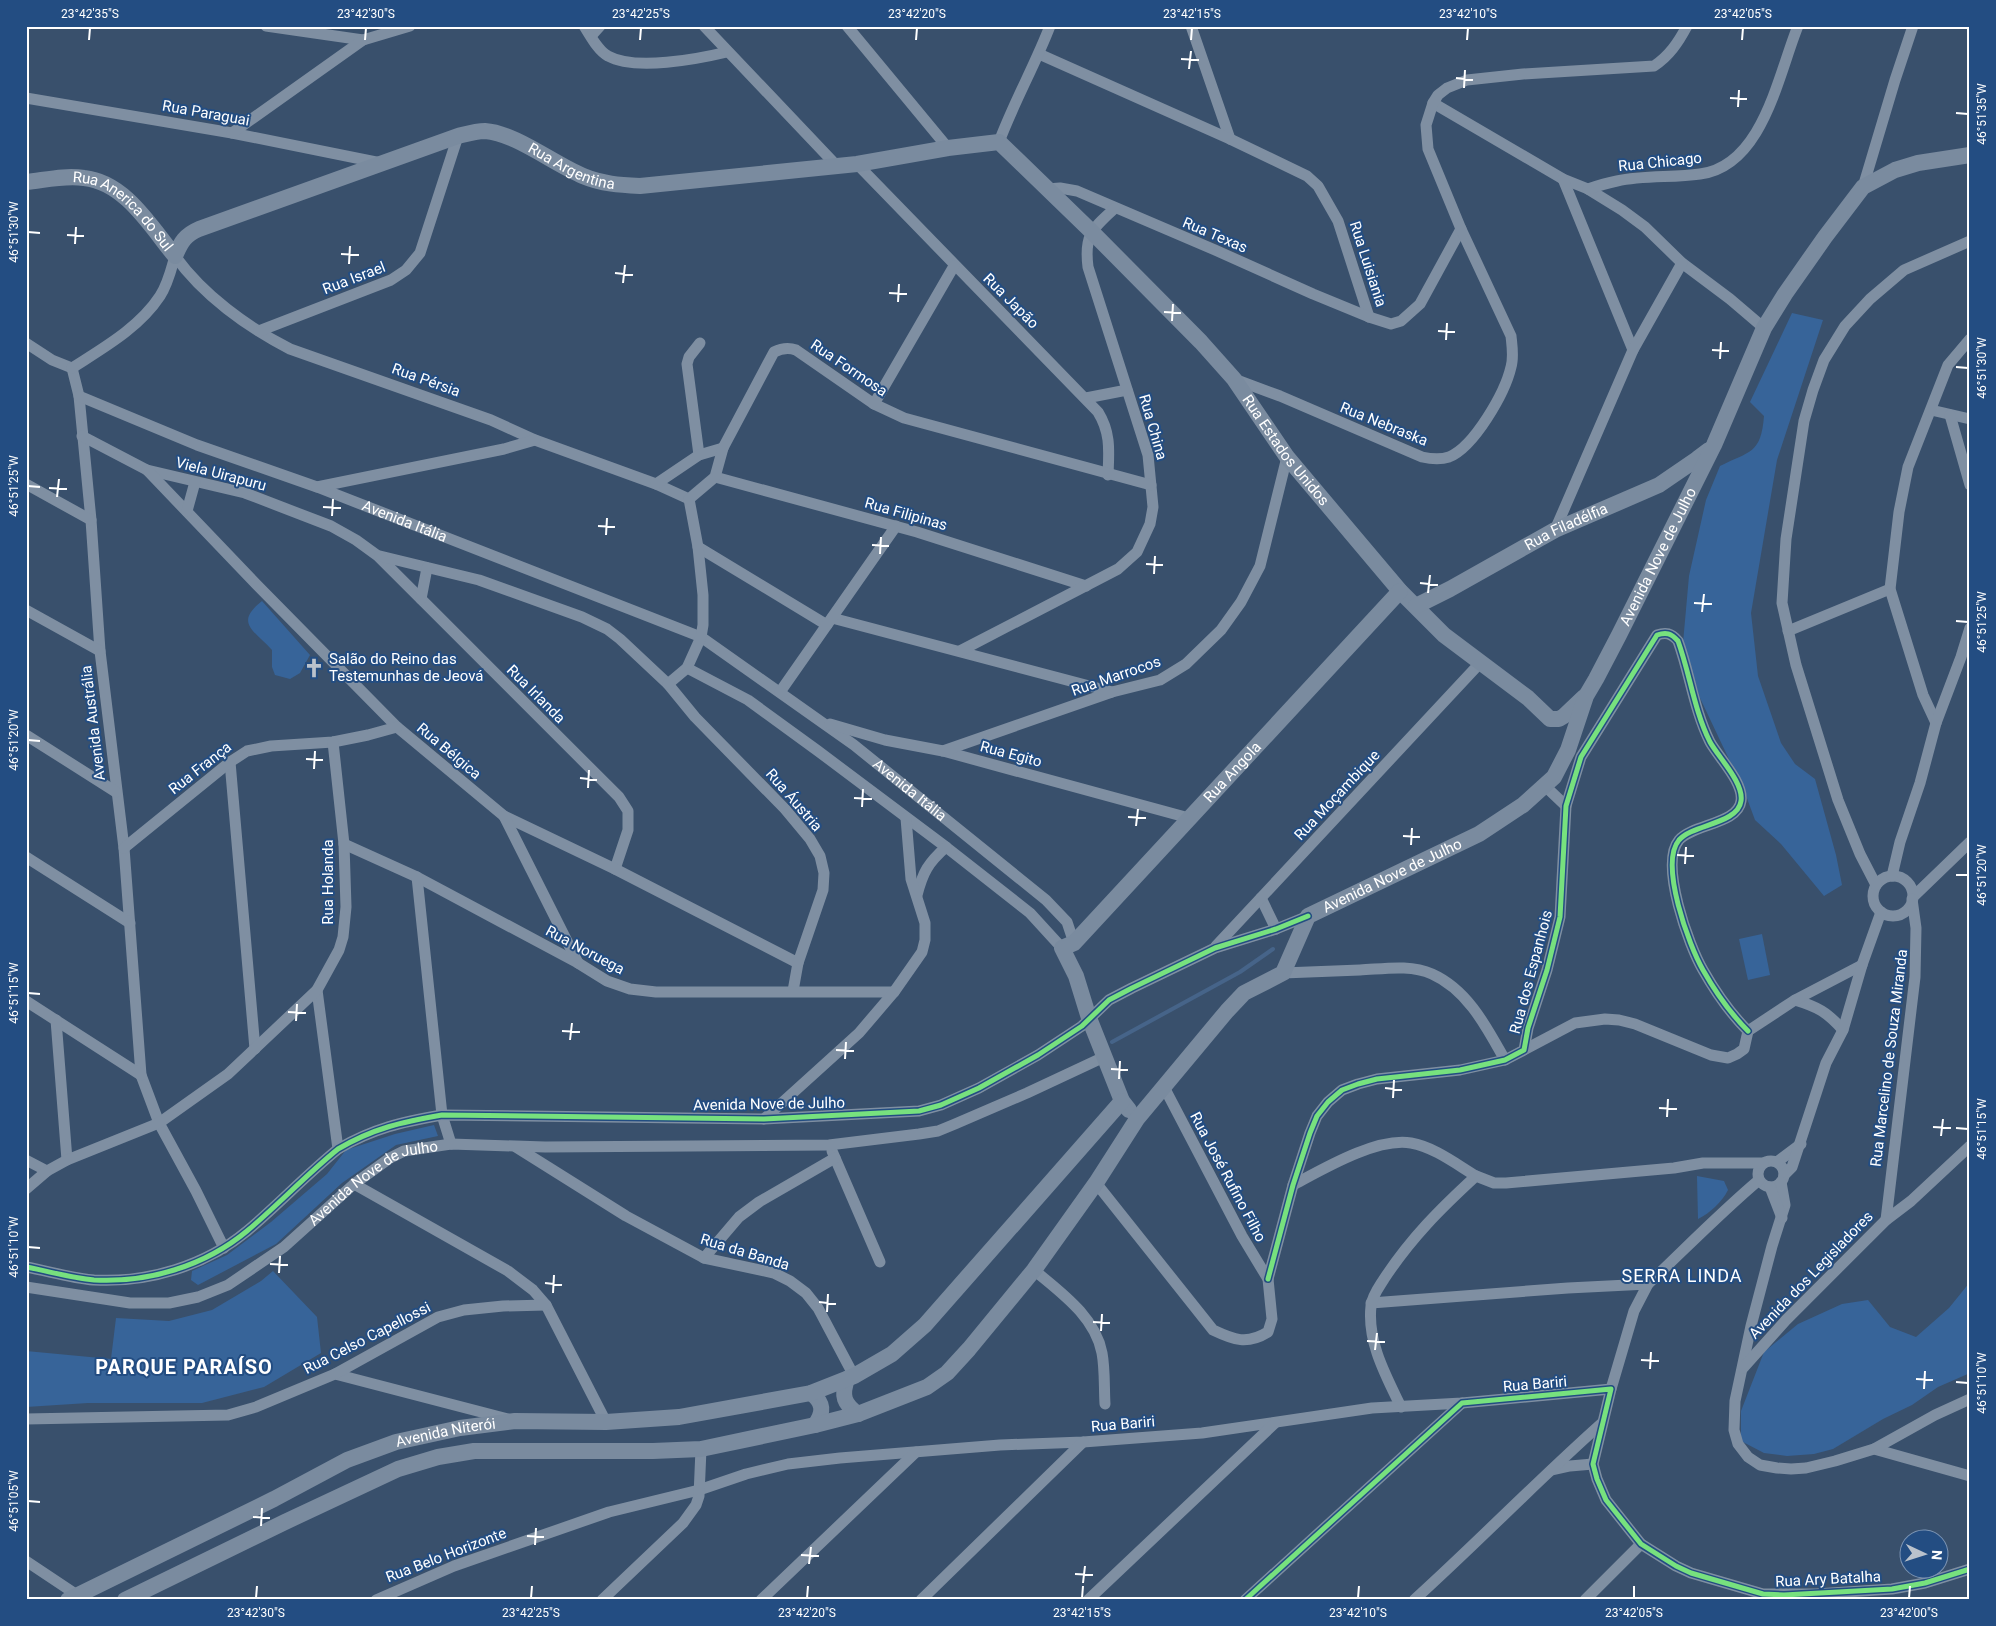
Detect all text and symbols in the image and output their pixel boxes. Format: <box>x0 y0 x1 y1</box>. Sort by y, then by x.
text: 23°42'35"S <box>61 7 119 21</box>
text: 23°42'30"S <box>337 7 395 21</box>
text: 23°42'25"S <box>612 7 670 21</box>
text: 23°42'20"S <box>888 7 946 21</box>
text: 23°42'15"S <box>1163 7 1221 21</box>
text: 23°42'10"S <box>1439 7 1497 21</box>
text: 23°42'05"S <box>1714 7 1772 21</box>
text: 46°51'35"W <box>1975 83 1989 145</box>
street label: Rua Paraguai <box>161 96 251 130</box>
street label: Rua Argentina <box>525 139 616 193</box>
street label: Rua Chicago <box>1617 149 1703 175</box>
street label: Rua Anerica do Sul <box>72 168 177 255</box>
text: 46°51'30"W <box>7 201 21 263</box>
street label: Rua Texas <box>1180 213 1250 257</box>
street label: Rua Luisiania <box>1346 219 1390 309</box>
street label: Rua Israel <box>320 258 388 298</box>
street label: Rua Japão <box>980 270 1042 332</box>
street label: Rua Formosa <box>807 336 891 400</box>
text: 46°51'30"W <box>1975 337 1989 399</box>
street label: Rua Pérsia <box>389 359 463 401</box>
street label: Rua Estados Unidos <box>1238 391 1333 509</box>
street label: Rua China <box>1135 392 1171 462</box>
street label: Rua Nebraska <box>1338 398 1430 450</box>
street label: Viela Uirapuru <box>174 453 268 495</box>
text: 46°51'25"W <box>7 455 21 517</box>
street label: Avenida Nove de Julho <box>1616 485 1700 629</box>
street label: Rua Filipinas <box>863 494 949 534</box>
street label: Avenida Itália <box>360 497 450 546</box>
street label: Rua Filadélfia <box>1522 499 1610 554</box>
text: 46°51'25"W <box>1975 591 1989 653</box>
place label: Salão do Reino das Testemunhas de Jeová <box>329 650 484 685</box>
street label: Rua Marrocos <box>1069 652 1163 700</box>
church icon: Salão do Reino das Testemunhas de Jeová <box>303 657 325 679</box>
street label: Rua Irlanda <box>503 661 569 727</box>
street label: Avenida Austrália <box>77 664 109 782</box>
text: 46°51'20"W <box>7 709 21 771</box>
street label: Rua Bélgica <box>413 719 485 783</box>
street label: Rua Egito <box>978 737 1044 771</box>
street label: Rua França <box>165 738 235 798</box>
street label: Rua Angola <box>1200 738 1265 806</box>
street label: Rua Moçambique <box>1291 746 1384 844</box>
street label: Avenida Itália <box>869 755 950 825</box>
street label: Rua Áustria <box>762 765 826 835</box>
street label: Avenida Nove de Julho <box>1320 835 1465 917</box>
street label: Rua Holanda <box>319 839 337 925</box>
text: 46°51'20"W <box>1975 844 1989 906</box>
street label: Rua dos Espanhois <box>1506 908 1556 1036</box>
street label: Rua Noruega <box>543 922 627 978</box>
street label: Rua Marcelino de Souza Miranda <box>1867 948 1911 1168</box>
text: 46°51'15"W <box>7 962 21 1024</box>
street label: Avenida Nove de Julho <box>693 1094 845 1114</box>
text: 46°51'15"W <box>1975 1098 1989 1160</box>
street label: Rua José Rufino Filho <box>1186 1109 1270 1245</box>
street label: Avenida Nove de Julho <box>305 1137 439 1230</box>
street label: Avenida dos Legisladores <box>1745 1207 1877 1343</box>
text: 46°51'10"W <box>7 1216 21 1278</box>
street label: Rua da Banda <box>698 1230 792 1274</box>
district label: SERRA LINDA <box>1621 1265 1743 1286</box>
street label: Rua Celso Capellossi <box>301 1298 433 1378</box>
text: 46°51'10"W <box>1975 1352 1989 1414</box>
district label: PARQUE PARAÍSO <box>95 1355 273 1379</box>
street label: Rua Bariri <box>1502 1372 1568 1396</box>
street label: Rua Bariri <box>1090 1412 1156 1436</box>
street label: Avenida Niterói <box>394 1415 497 1451</box>
text: 46°51'05"W <box>7 1470 21 1532</box>
street label: Rua Belo Horizonte <box>383 1524 509 1586</box>
north arrow <box>1898 1528 1948 1578</box>
text: N <box>1929 1549 1945 1560</box>
street label: Rua Ary Batalha <box>1775 1567 1881 1591</box>
text: 23°42'30"S <box>227 1606 285 1620</box>
text: 23°42'25"S <box>502 1606 560 1620</box>
text: 23°42'20"S <box>778 1606 836 1620</box>
text: 23°42'15"S <box>1053 1606 1111 1620</box>
text: 23°42'10"S <box>1329 1606 1387 1620</box>
text: 23°42'05"S <box>1605 1606 1663 1620</box>
text: 23°42'00"S <box>1880 1606 1938 1620</box>

